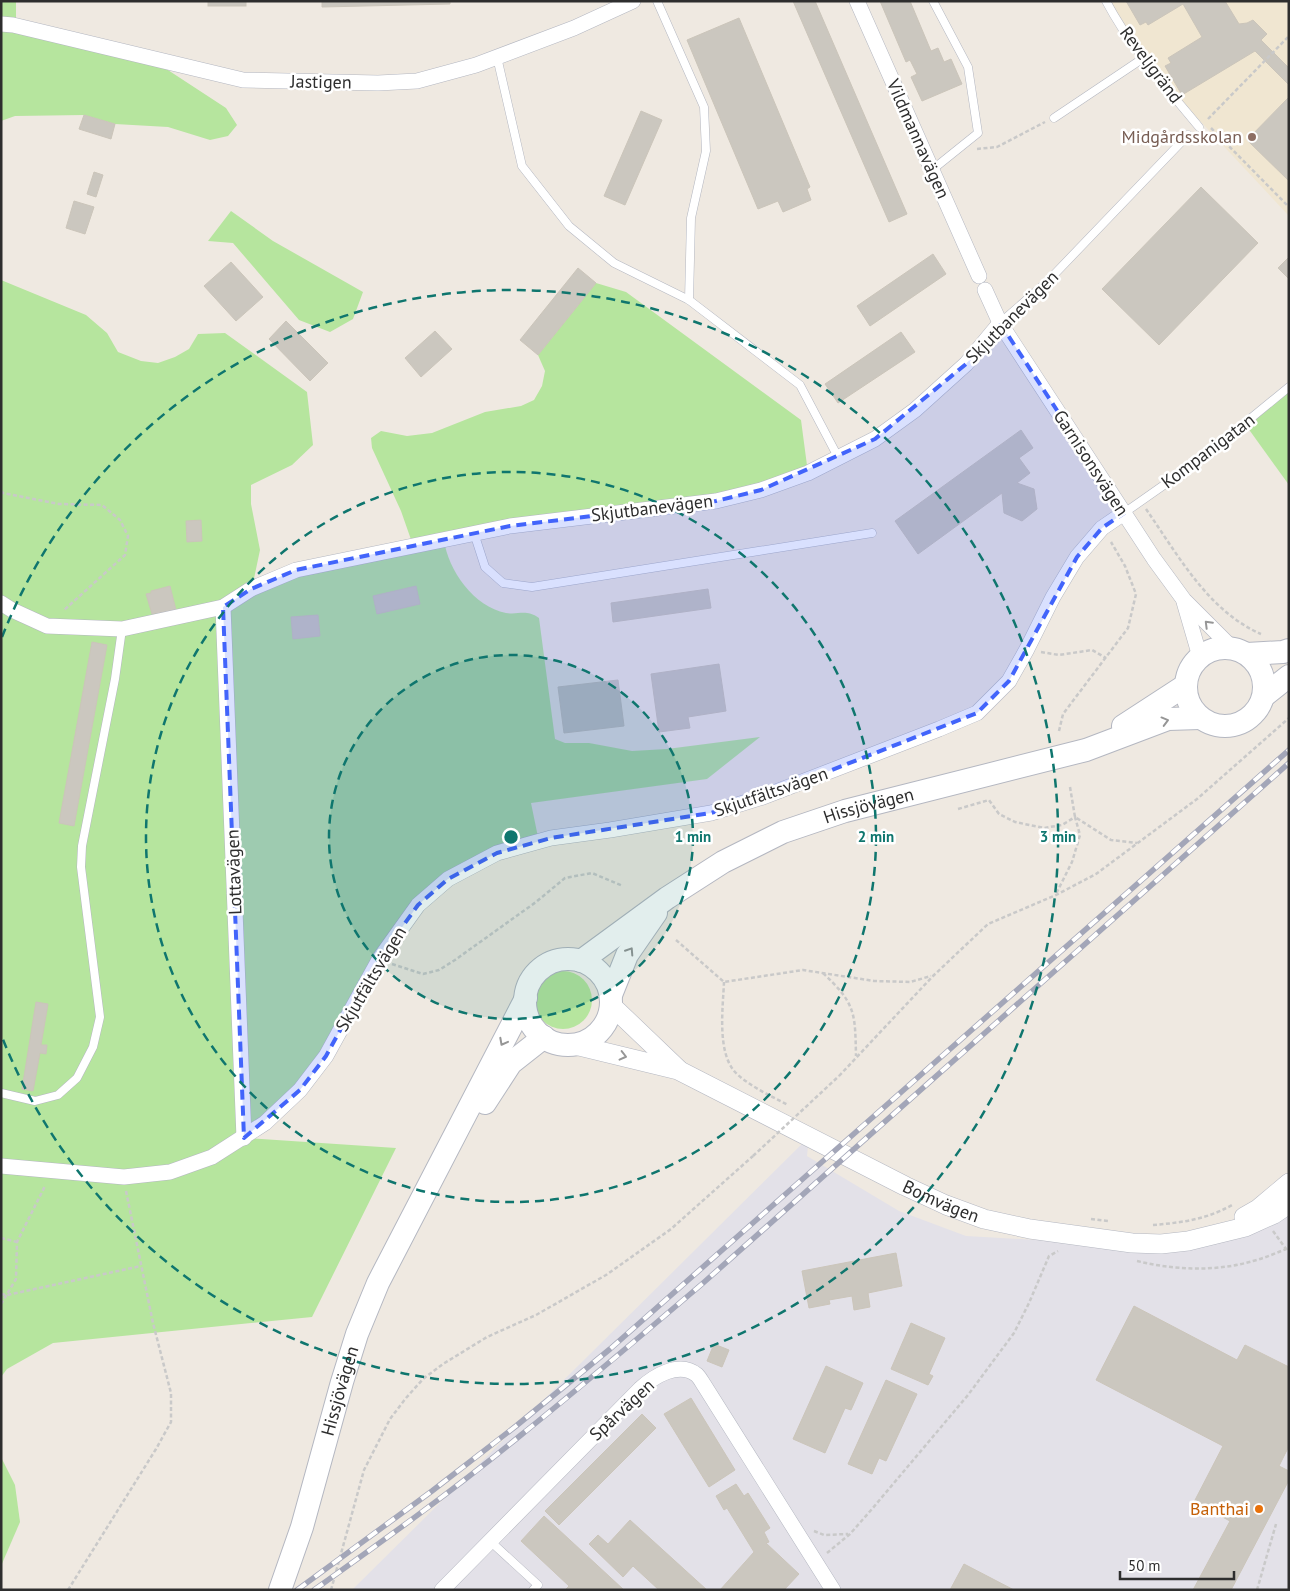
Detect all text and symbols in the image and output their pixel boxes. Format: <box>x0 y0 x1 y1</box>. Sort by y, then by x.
street label: Reveljgränd <box>1115 22 1188 108</box>
street label: Jastigen <box>289 69 352 94</box>
street label: Vildmannavägen <box>881 75 955 202</box>
place label: Midgårdsskolan <box>1122 125 1242 148</box>
marker: Midgårdsskolan <box>1246 131 1258 143</box>
street label: Skjutbanevägen <box>960 265 1063 368</box>
street label: Garnisonsvägen <box>1049 405 1134 520</box>
street label: Kompanigatan <box>1156 408 1259 493</box>
street label: Skjutbanevägen <box>590 489 714 526</box>
one-way arrow <box>1205 621 1214 630</box>
one-way arrow <box>1160 716 1169 727</box>
street label: Skjutfältsvägen <box>711 761 831 822</box>
street label: Hissjövägen <box>820 782 916 828</box>
text: 1 min <box>675 827 711 846</box>
text: 2 min <box>858 827 894 846</box>
text: 3 min <box>1040 827 1076 846</box>
centre of rings <box>502 828 520 846</box>
street label: Lottavägen <box>221 829 246 915</box>
street label: Skjutfältsvägen <box>330 922 411 1036</box>
one-way arrow <box>624 947 634 956</box>
one-way arrow <box>499 1036 509 1045</box>
one-way arrow <box>618 1050 627 1061</box>
street label: Bomvägen <box>899 1174 982 1227</box>
street label: Hissjövägen <box>316 1343 364 1438</box>
street label: Spårvägen <box>584 1374 659 1446</box>
place label: Banthai <box>1190 1497 1249 1520</box>
marker: Banthai <box>1253 1503 1265 1515</box>
scale bar <box>1120 1548 1234 1580</box>
text: 50 m <box>1128 1556 1161 1575</box>

